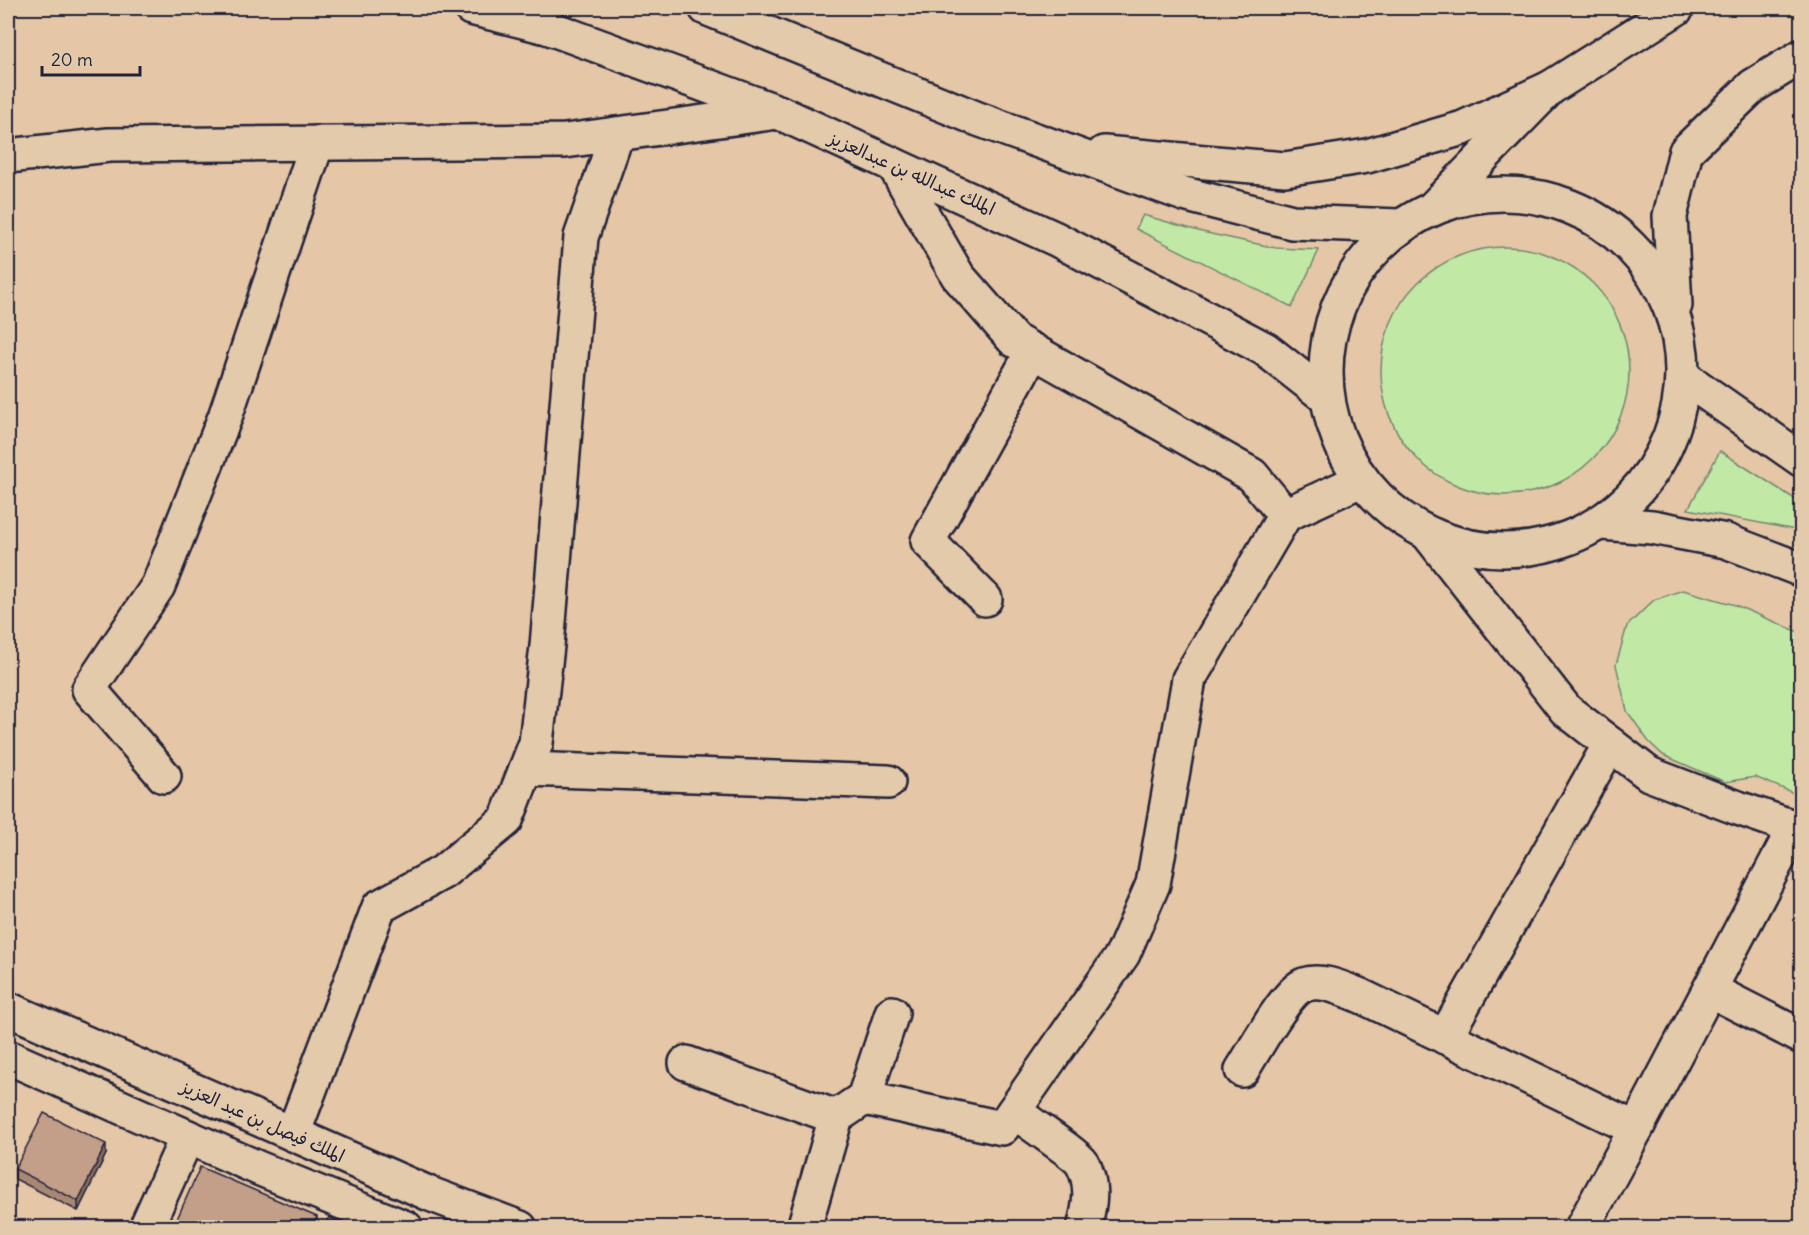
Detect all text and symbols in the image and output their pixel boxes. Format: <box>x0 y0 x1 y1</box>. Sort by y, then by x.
scale bar <box>42 39 140 77</box>
text: 20 m <box>51 48 93 71</box>
street label: الملك عبدالله بن عبدالعزيز <box>823 125 999 220</box>
street label: الملك فيصل بن عبد العزيز <box>176 1074 348 1167</box>

